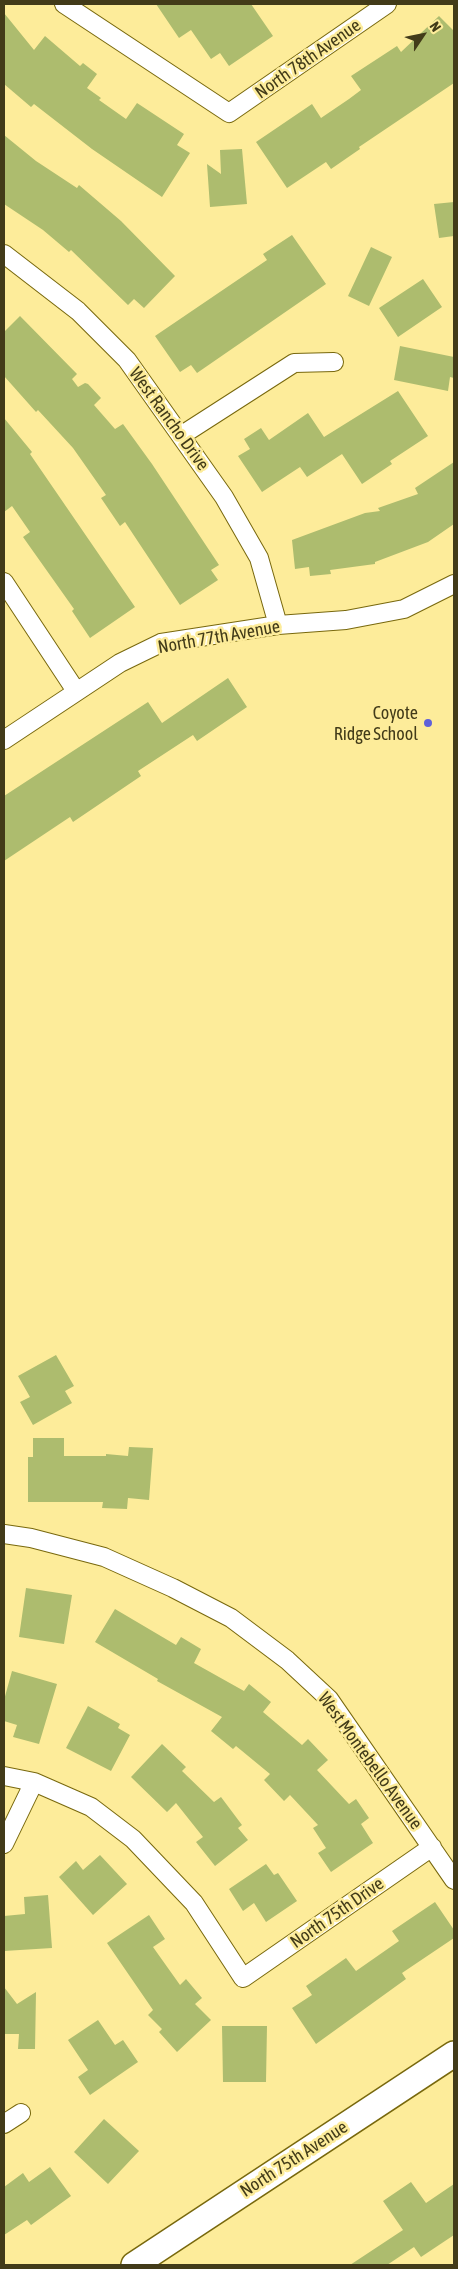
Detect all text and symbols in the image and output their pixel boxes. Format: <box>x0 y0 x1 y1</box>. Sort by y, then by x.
north arrow <box>398 10 448 60</box>
street label: North 78th Avenue <box>251 15 365 103</box>
text: N <box>426 19 444 35</box>
street label: West Rancho Drive <box>124 363 214 475</box>
street label: North 77th Avenue <box>156 616 282 658</box>
place label: Coyote Ridge School <box>334 702 418 744</box>
marker: Coyote Ridge School <box>422 717 434 729</box>
street label: West Montebello Avenue <box>313 1688 427 1834</box>
street label: North 75th Drive <box>286 1873 388 1953</box>
street label: North 75th Avenue <box>236 2116 352 2202</box>

